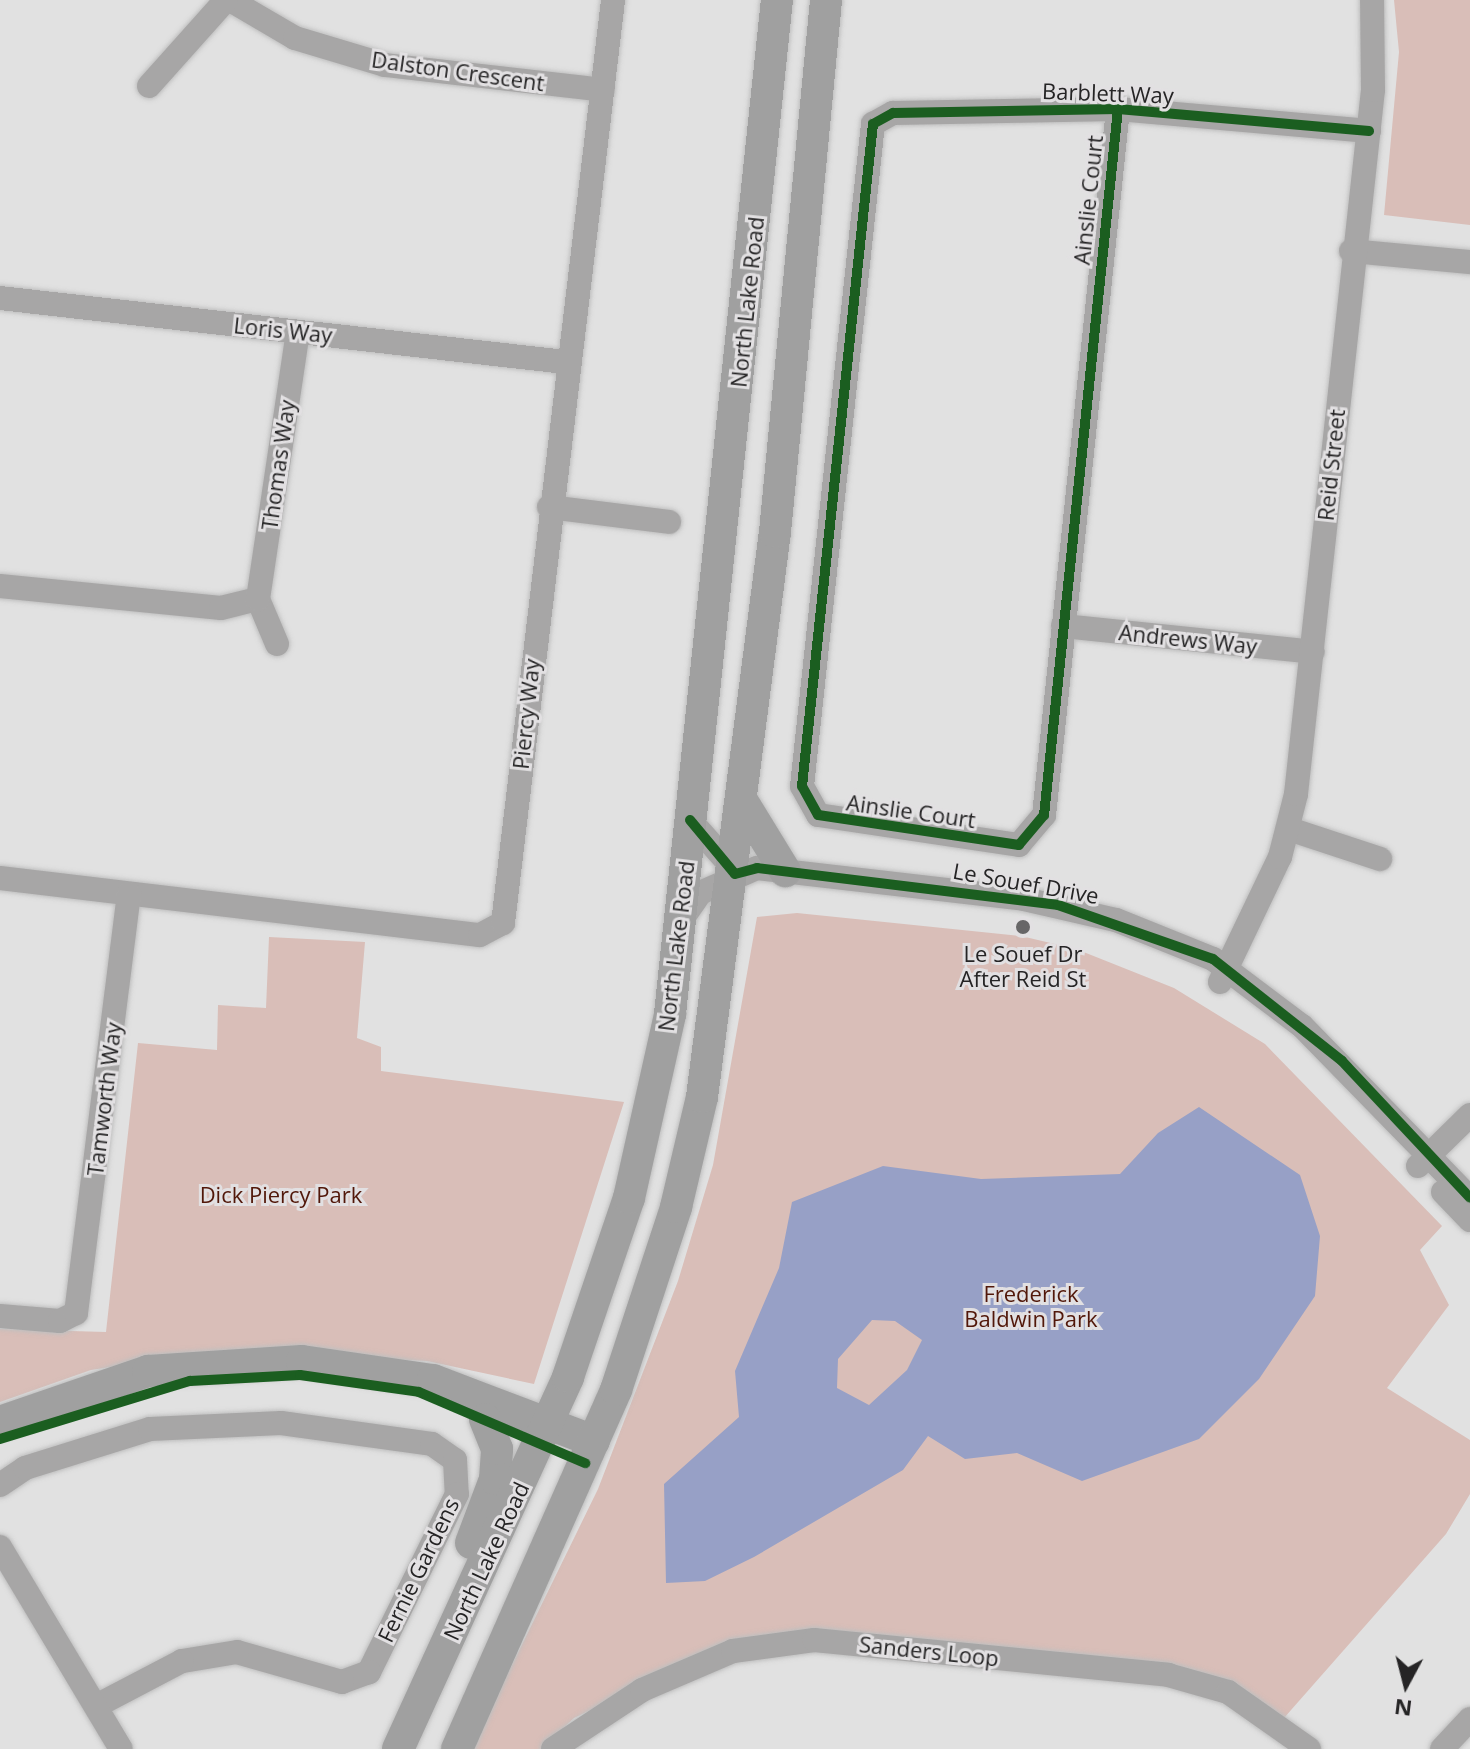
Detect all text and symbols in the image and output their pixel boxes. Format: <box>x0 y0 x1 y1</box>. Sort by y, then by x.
street label: Dalston Crescent <box>370 46 546 96</box>
street label: Barblett Way <box>1042 78 1174 108</box>
street label: Ainslie Court <box>1068 134 1108 266</box>
street label: North Lake Road <box>725 215 769 389</box>
street label: Loris Way <box>232 312 334 348</box>
street label: Thomas Way <box>256 398 300 532</box>
street label: Reid Street <box>1312 408 1350 522</box>
street label: Andrews Way <box>1117 619 1259 659</box>
street label: Piercy Way <box>507 657 545 771</box>
street label: Ainslie Court <box>845 789 977 833</box>
street label: Le Souef Drive <box>951 857 1101 909</box>
street label: North Lake Road <box>652 859 700 1033</box>
marker: Le Souef Dr After Reid St <box>1014 918 1032 936</box>
place label: Le Souef Dr After Reid St <box>960 940 1086 992</box>
street label: Tamworth Way <box>81 1021 127 1177</box>
park label: Dick Piercy Park <box>200 1182 362 1208</box>
park label: Frederick Baldwin Park <box>964 1280 1098 1332</box>
street label: North Lake Road <box>438 1478 534 1644</box>
street label: Fernie Gardens <box>372 1494 464 1646</box>
street label: Sanders Loop <box>858 1631 1000 1671</box>
north arrow <box>1366 1645 1446 1725</box>
text: N <box>1392 1693 1414 1725</box>

